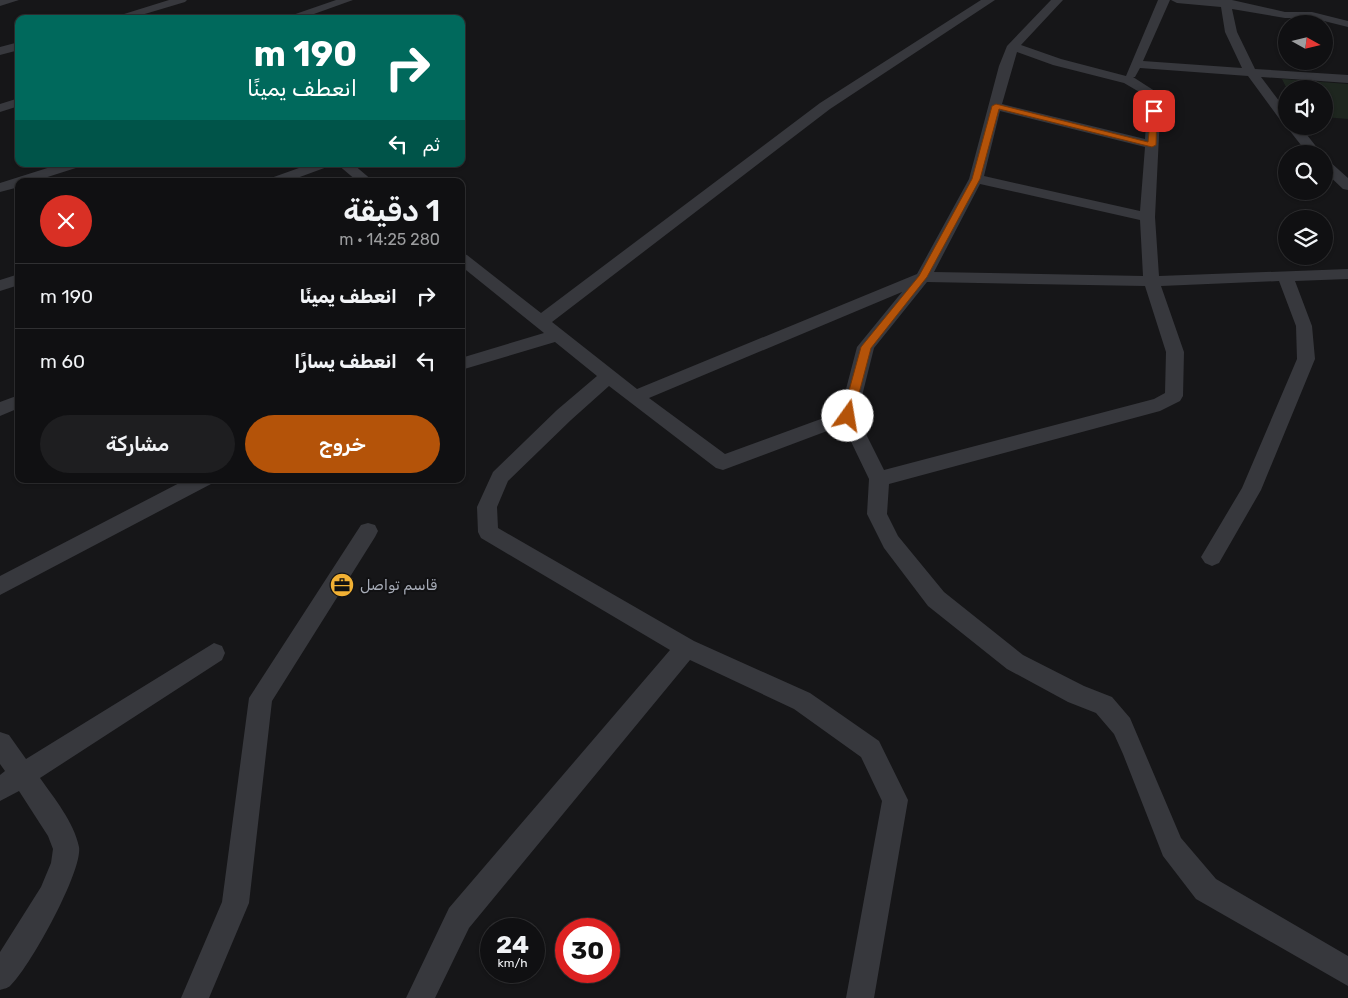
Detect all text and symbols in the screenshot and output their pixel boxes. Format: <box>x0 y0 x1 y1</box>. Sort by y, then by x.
north arrow <box>1278 15 1332 70</box>
map controls <box>1278 15 1333 265</box>
text: 190 m <box>254 33 357 75</box>
icon: right <box>375 35 440 100</box>
text: انعطف يمينًا <box>247 75 357 102</box>
button: sound <box>1278 80 1333 135</box>
pin <box>1133 90 1175 132</box>
icon: arrive <box>1140 97 1168 125</box>
icon: left <box>384 130 412 158</box>
text: ثم <box>422 133 440 156</box>
button: search <box>1278 145 1333 200</box>
text: 1 دقيقة <box>343 193 440 229</box>
button: close <box>40 195 92 247</box>
button: layers <box>1278 210 1333 265</box>
text: 280 m · 14:25 <box>339 230 440 249</box>
icon: right <box>412 282 440 310</box>
text: 190 m <box>40 285 93 308</box>
text: انعطف يمينًا <box>300 285 397 308</box>
icon: left <box>412 347 440 375</box>
text: 60 m <box>40 350 85 373</box>
text: انعطف يسارًا <box>294 350 397 373</box>
position arrow <box>821 389 873 441</box>
button: مشاركة <box>40 415 235 473</box>
button: خروج <box>245 415 440 473</box>
office icon: قاسم تواصل <box>329 572 355 598</box>
place label: قاسم تواصل <box>360 576 437 595</box>
speed limit sign: 30 <box>555 918 620 983</box>
text: 24 <box>496 930 529 959</box>
text: km/h <box>498 956 527 970</box>

